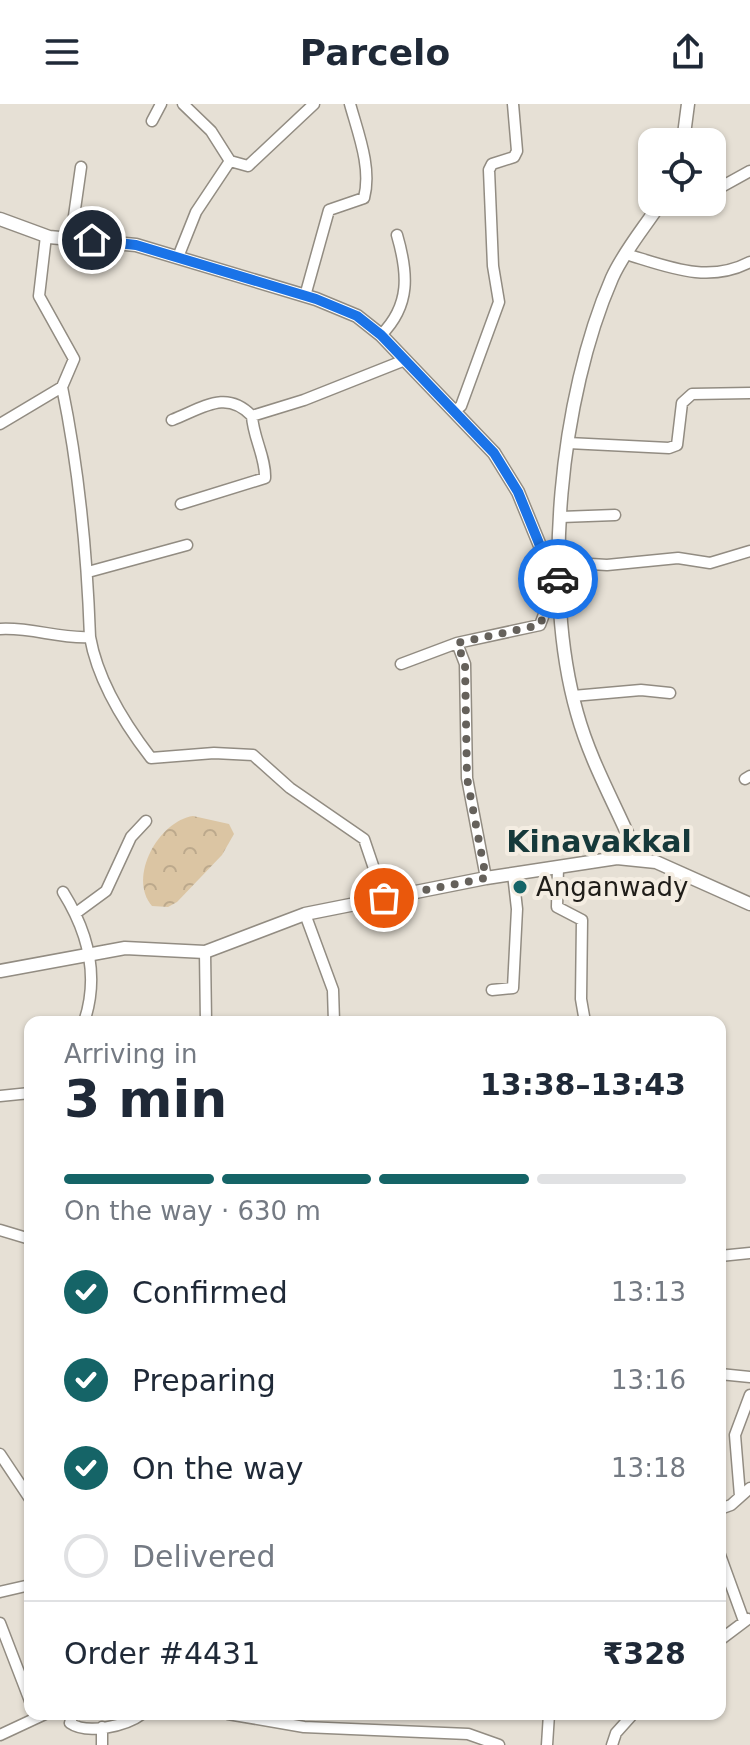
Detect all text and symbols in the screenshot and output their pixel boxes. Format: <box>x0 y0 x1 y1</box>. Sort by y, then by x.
icon: menu <box>40 30 84 74</box>
icon: share <box>666 30 710 74</box>
text: Parcelo <box>300 32 450 73</box>
map controls <box>638 128 726 216</box>
button: locate <box>638 128 726 216</box>
pin <box>58 206 126 274</box>
icon: home <box>70 218 114 262</box>
courier <box>518 539 598 619</box>
icon: car <box>536 557 580 601</box>
district label: Kinavakkal <box>506 824 692 859</box>
pin <box>350 864 418 932</box>
place label: Anganwady <box>536 872 688 902</box>
icon: bag <box>362 876 406 920</box>
marker: Anganwady <box>511 878 529 896</box>
text: Arriving in <box>64 1039 198 1069</box>
text: 13:38–13:43 <box>480 1067 686 1102</box>
text: 3 min <box>64 1069 227 1129</box>
text: On the way · 630 m <box>64 1196 321 1226</box>
icon: check <box>64 1270 108 1314</box>
text: Confirmed <box>132 1275 288 1310</box>
text: 13:13 <box>611 1277 686 1307</box>
icon: check <box>64 1358 108 1402</box>
text: Preparing <box>132 1363 276 1398</box>
text: 13:16 <box>611 1365 686 1395</box>
icon: check <box>64 1446 108 1490</box>
text: On the way <box>132 1451 304 1486</box>
text: 13:18 <box>611 1453 686 1483</box>
text: Delivered <box>132 1539 276 1574</box>
text: Order #4431 <box>64 1636 260 1671</box>
text: ₹328 <box>603 1636 686 1671</box>

